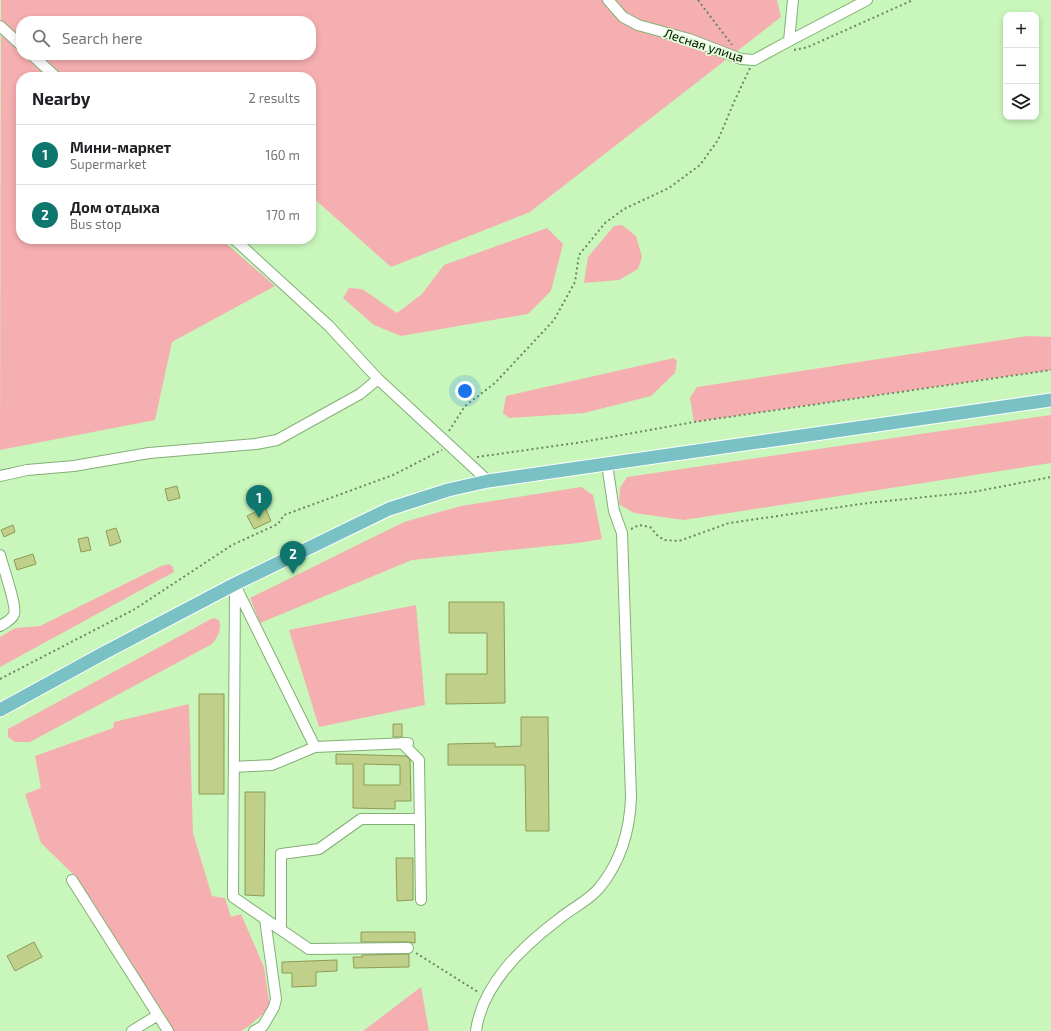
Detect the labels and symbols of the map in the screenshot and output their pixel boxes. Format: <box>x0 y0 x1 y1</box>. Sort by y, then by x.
street label: Лесная улица <box>662 25 746 65</box>
your location <box>455 381 475 401</box>
pin: 1 <box>246 485 272 518</box>
pin: 2 <box>280 541 306 574</box>

